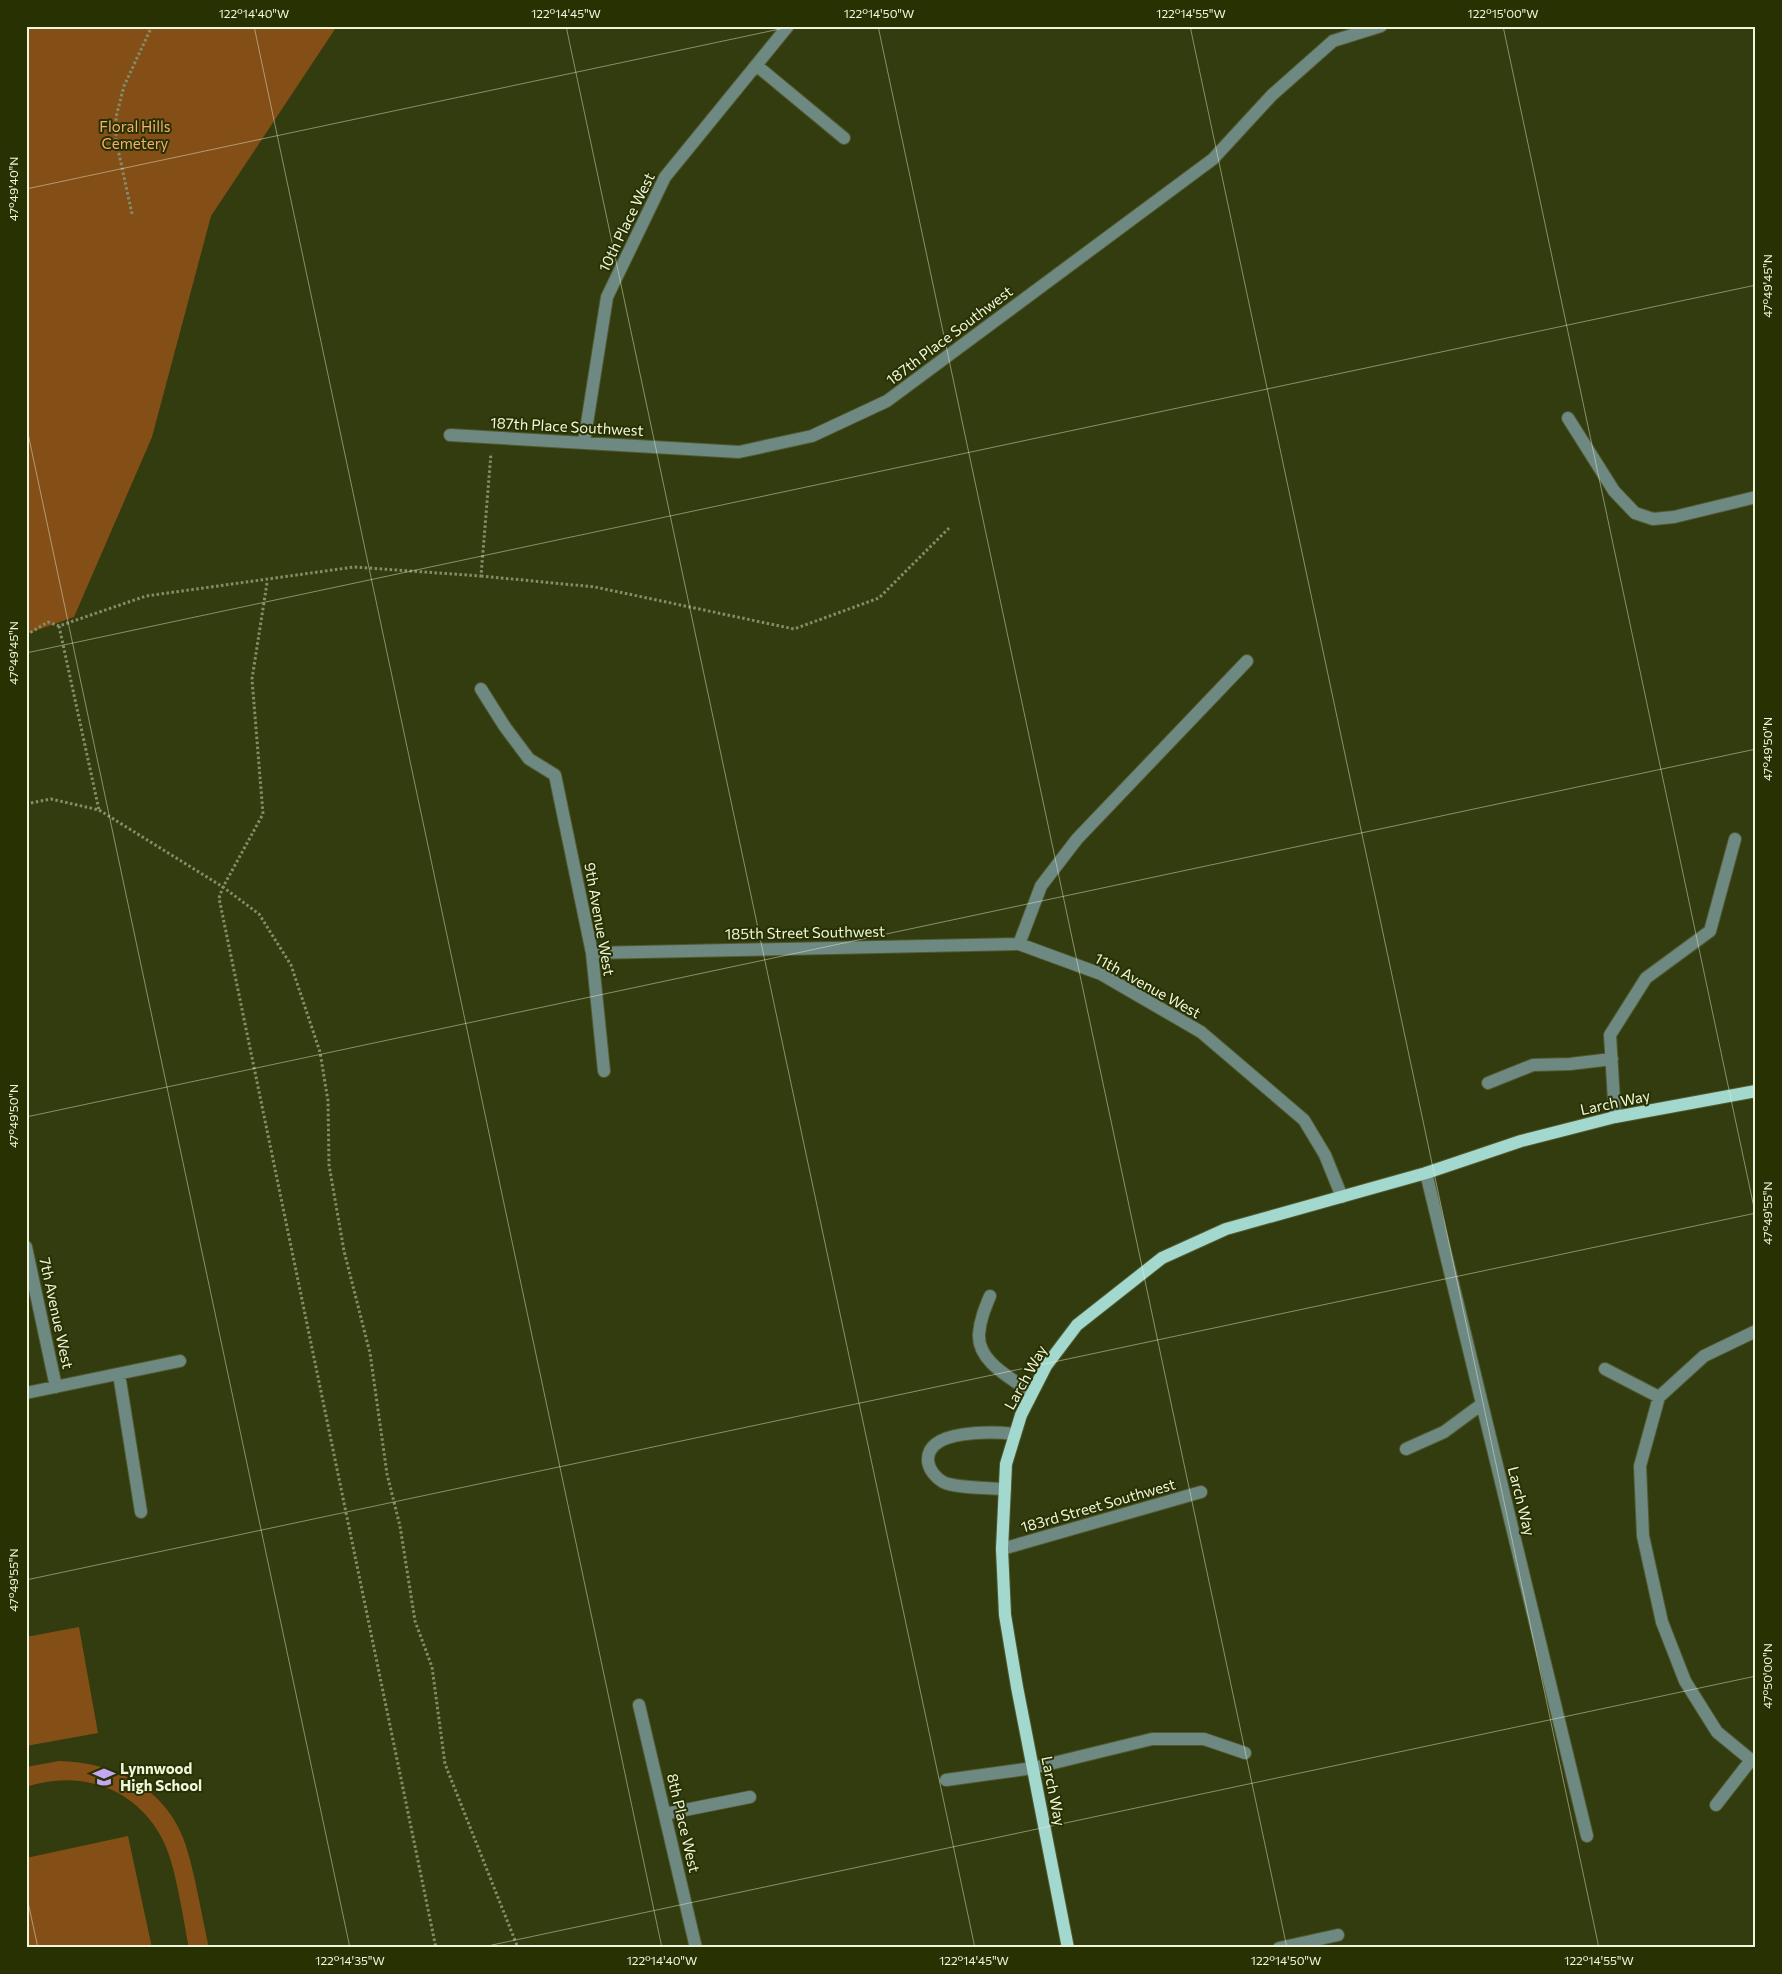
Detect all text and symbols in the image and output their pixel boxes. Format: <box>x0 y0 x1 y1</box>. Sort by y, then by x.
text: 122°14'40"W <box>219 6 289 20</box>
text: 122°14'45"W <box>531 6 601 20</box>
text: 122°14'50"W <box>844 6 914 20</box>
text: 122°14'55"W <box>1156 6 1226 20</box>
text: 122°15'00"W <box>1468 6 1539 20</box>
park label: Floral Hills Cemetery <box>99 117 171 152</box>
text: 47°49'40"N <box>6 157 20 221</box>
street label: 10th Place West <box>594 169 658 275</box>
text: 47°49'45"N <box>1760 254 1774 318</box>
street label: 187th Place Southwest <box>882 282 1016 388</box>
street label: 187th Place Southwest <box>490 413 644 439</box>
text: 47°49'45"N <box>6 621 20 685</box>
text: 47°49'50"N <box>1760 717 1774 781</box>
street label: 9th Avenue West <box>581 861 619 977</box>
street label: 185th Street Southwest <box>725 922 885 942</box>
street label: 11th Avenue West <box>1092 948 1204 1022</box>
text: 47°49'50"N <box>6 1084 20 1148</box>
street label: Larch Way <box>1578 1086 1652 1118</box>
text: 47°49'55"N <box>1760 1181 1774 1245</box>
street label: 7th Avenue West <box>36 1256 78 1370</box>
street label: Larch Way <box>1000 1341 1050 1412</box>
street label: Larch Way <box>1505 1464 1539 1538</box>
street label: 183rd Street Southwest <box>1019 1474 1177 1536</box>
text: 47°49'55"N <box>6 1548 20 1612</box>
text: 47°50'00"N <box>1760 1643 1774 1709</box>
street label: Larch Way <box>1038 1754 1070 1828</box>
place label: Lynnwood High School <box>120 1759 202 1794</box>
school or university icon: Lynnwood High School <box>91 1764 117 1790</box>
street label: 8th Place West <box>664 1772 704 1874</box>
text: 122°14'35"W <box>315 1953 385 1967</box>
text: 122°14'40"W <box>627 1953 697 1967</box>
text: 122°14'45"W <box>939 1953 1009 1967</box>
text: 122°14'50"W <box>1251 1953 1321 1967</box>
text: 122°14'55"W <box>1564 1953 1634 1967</box>

